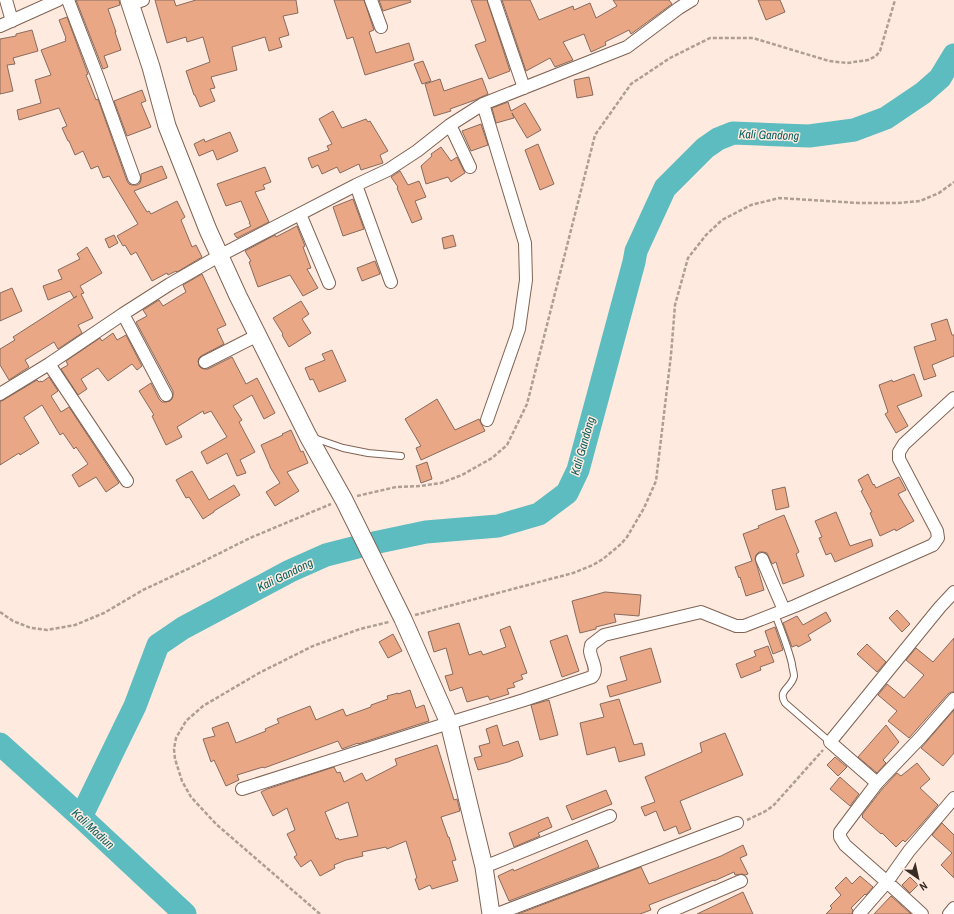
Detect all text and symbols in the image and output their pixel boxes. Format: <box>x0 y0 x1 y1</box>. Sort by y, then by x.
water label: Kali Gandong <box>739 126 800 144</box>
water label: Kali Gandong <box>567 414 599 477</box>
water label: Kali Gandong <box>254 554 316 595</box>
water label: Kali Madiun <box>68 805 118 853</box>
north arrow <box>898 858 938 898</box>
text: N <box>917 879 930 894</box>

